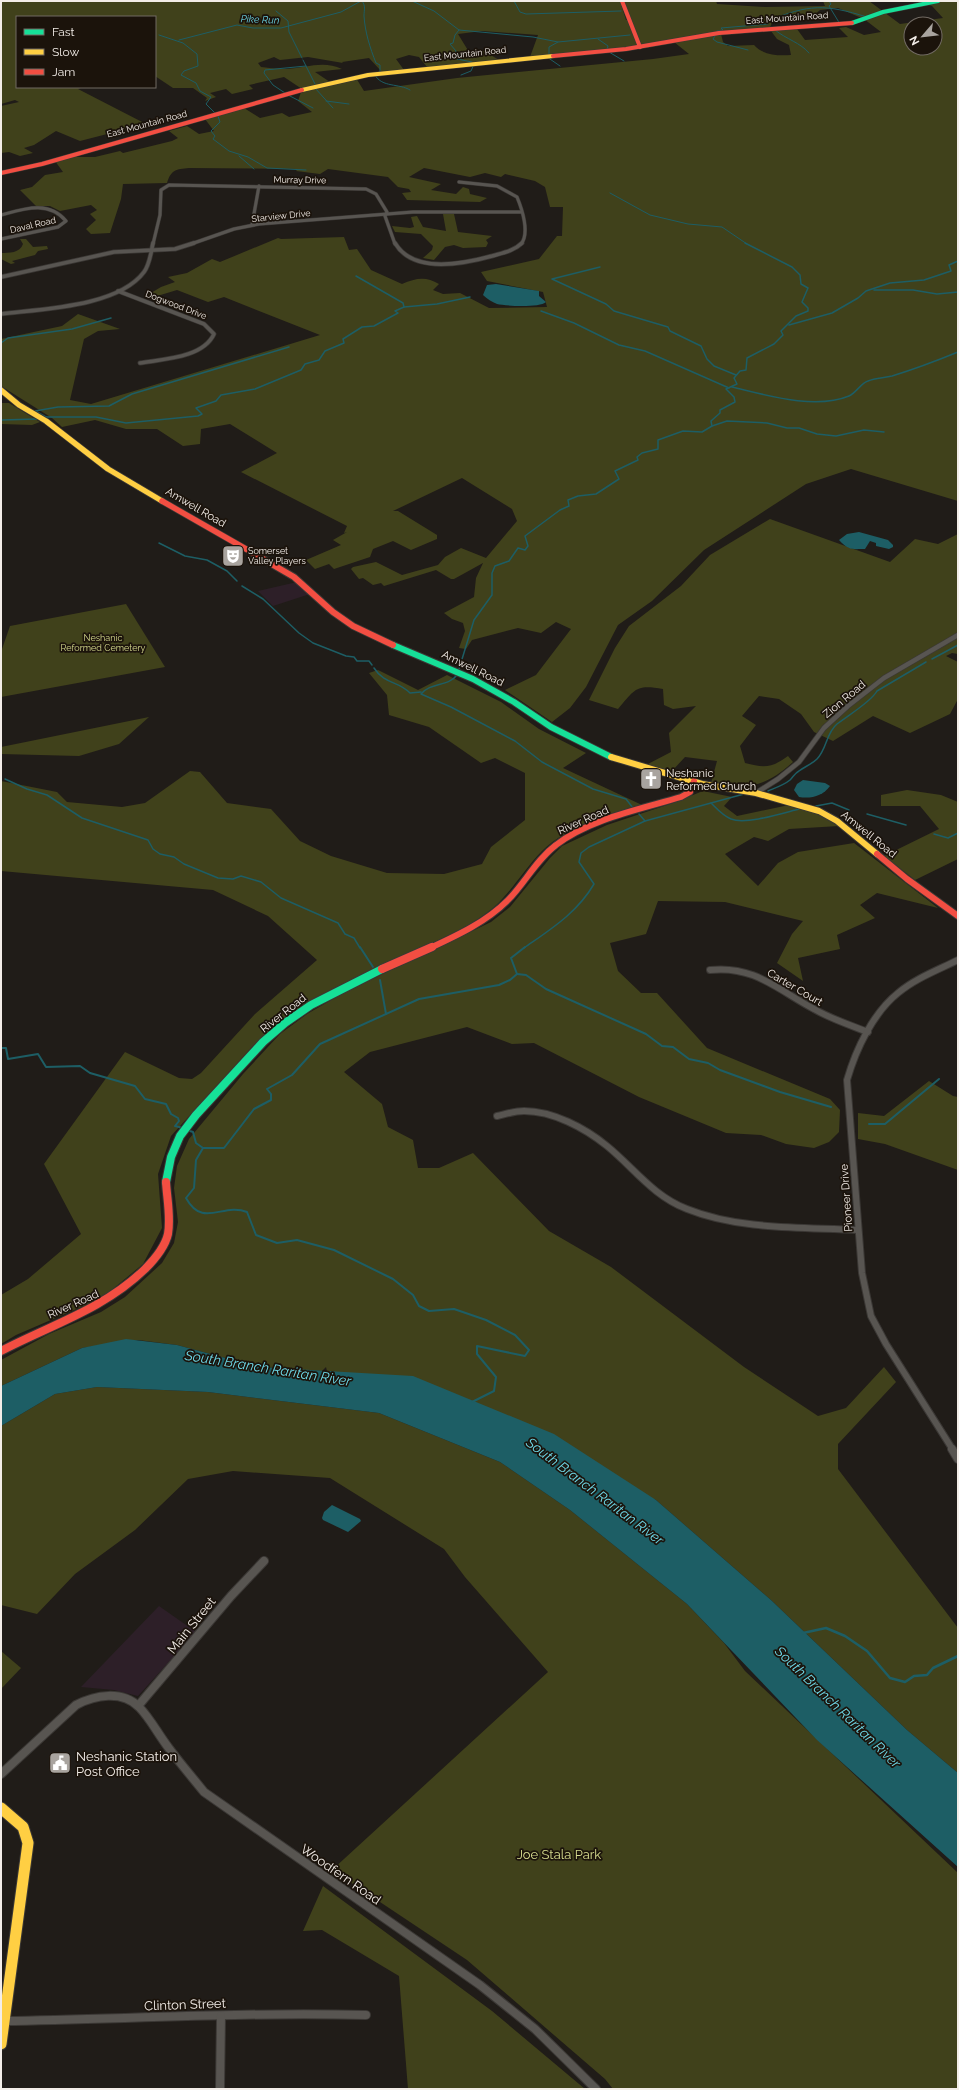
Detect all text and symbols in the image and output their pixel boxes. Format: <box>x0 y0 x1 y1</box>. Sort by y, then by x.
street label: East Mountain Road <box>745 10 829 26</box>
water label: Pike Run <box>240 13 280 26</box>
legend <box>16 16 156 88</box>
north arrow <box>903 16 943 56</box>
text: Fast <box>52 25 75 39</box>
text: N <box>907 34 922 47</box>
text: Slow <box>52 45 79 59</box>
street label: East Mountain Road <box>423 45 507 63</box>
text: Jam <box>52 65 75 79</box>
street label: East Mountain Road <box>106 108 189 140</box>
street label: Murray Drive <box>274 175 327 185</box>
street label: Starview Drive <box>251 208 312 224</box>
street label: Daval Road <box>9 215 57 235</box>
street label: Dogwood Drive <box>144 289 209 321</box>
street label: Amwell Road <box>163 485 228 530</box>
theatre icon: Somerset Valley Players <box>220 543 246 569</box>
place label: Somerset Valley Players <box>248 546 306 566</box>
park label: Neshanic Reformed Cemetery <box>61 633 146 653</box>
street label: Amwell Road <box>440 648 506 689</box>
street label: Zion Road <box>820 678 868 721</box>
church icon: Neshanic Reformed Church <box>638 766 664 792</box>
place label: Neshanic Reformed Church <box>666 767 756 793</box>
street label: River Road <box>556 803 611 837</box>
street label: Amwell Road <box>838 808 899 861</box>
street label: Carter Court <box>765 966 825 1009</box>
street label: River Road <box>258 991 309 1035</box>
street label: Pioneer Drive <box>838 1163 855 1232</box>
street label: River Road <box>46 1287 101 1321</box>
water label: South Branch Raritan River <box>183 1347 353 1389</box>
water label: South Branch Raritan River <box>522 1433 668 1549</box>
street label: Main Street <box>164 1594 219 1657</box>
water label: South Branch Raritan River <box>771 1642 905 1772</box>
place label: Neshanic Station Post Office <box>76 1749 177 1779</box>
public building icon: Neshanic Station Post Office <box>47 1750 73 1776</box>
street label: Woodfern Road <box>298 1841 384 1908</box>
park label: Joe Stala Park <box>517 1847 601 1862</box>
street label: Clinton Street <box>144 1996 227 2013</box>

